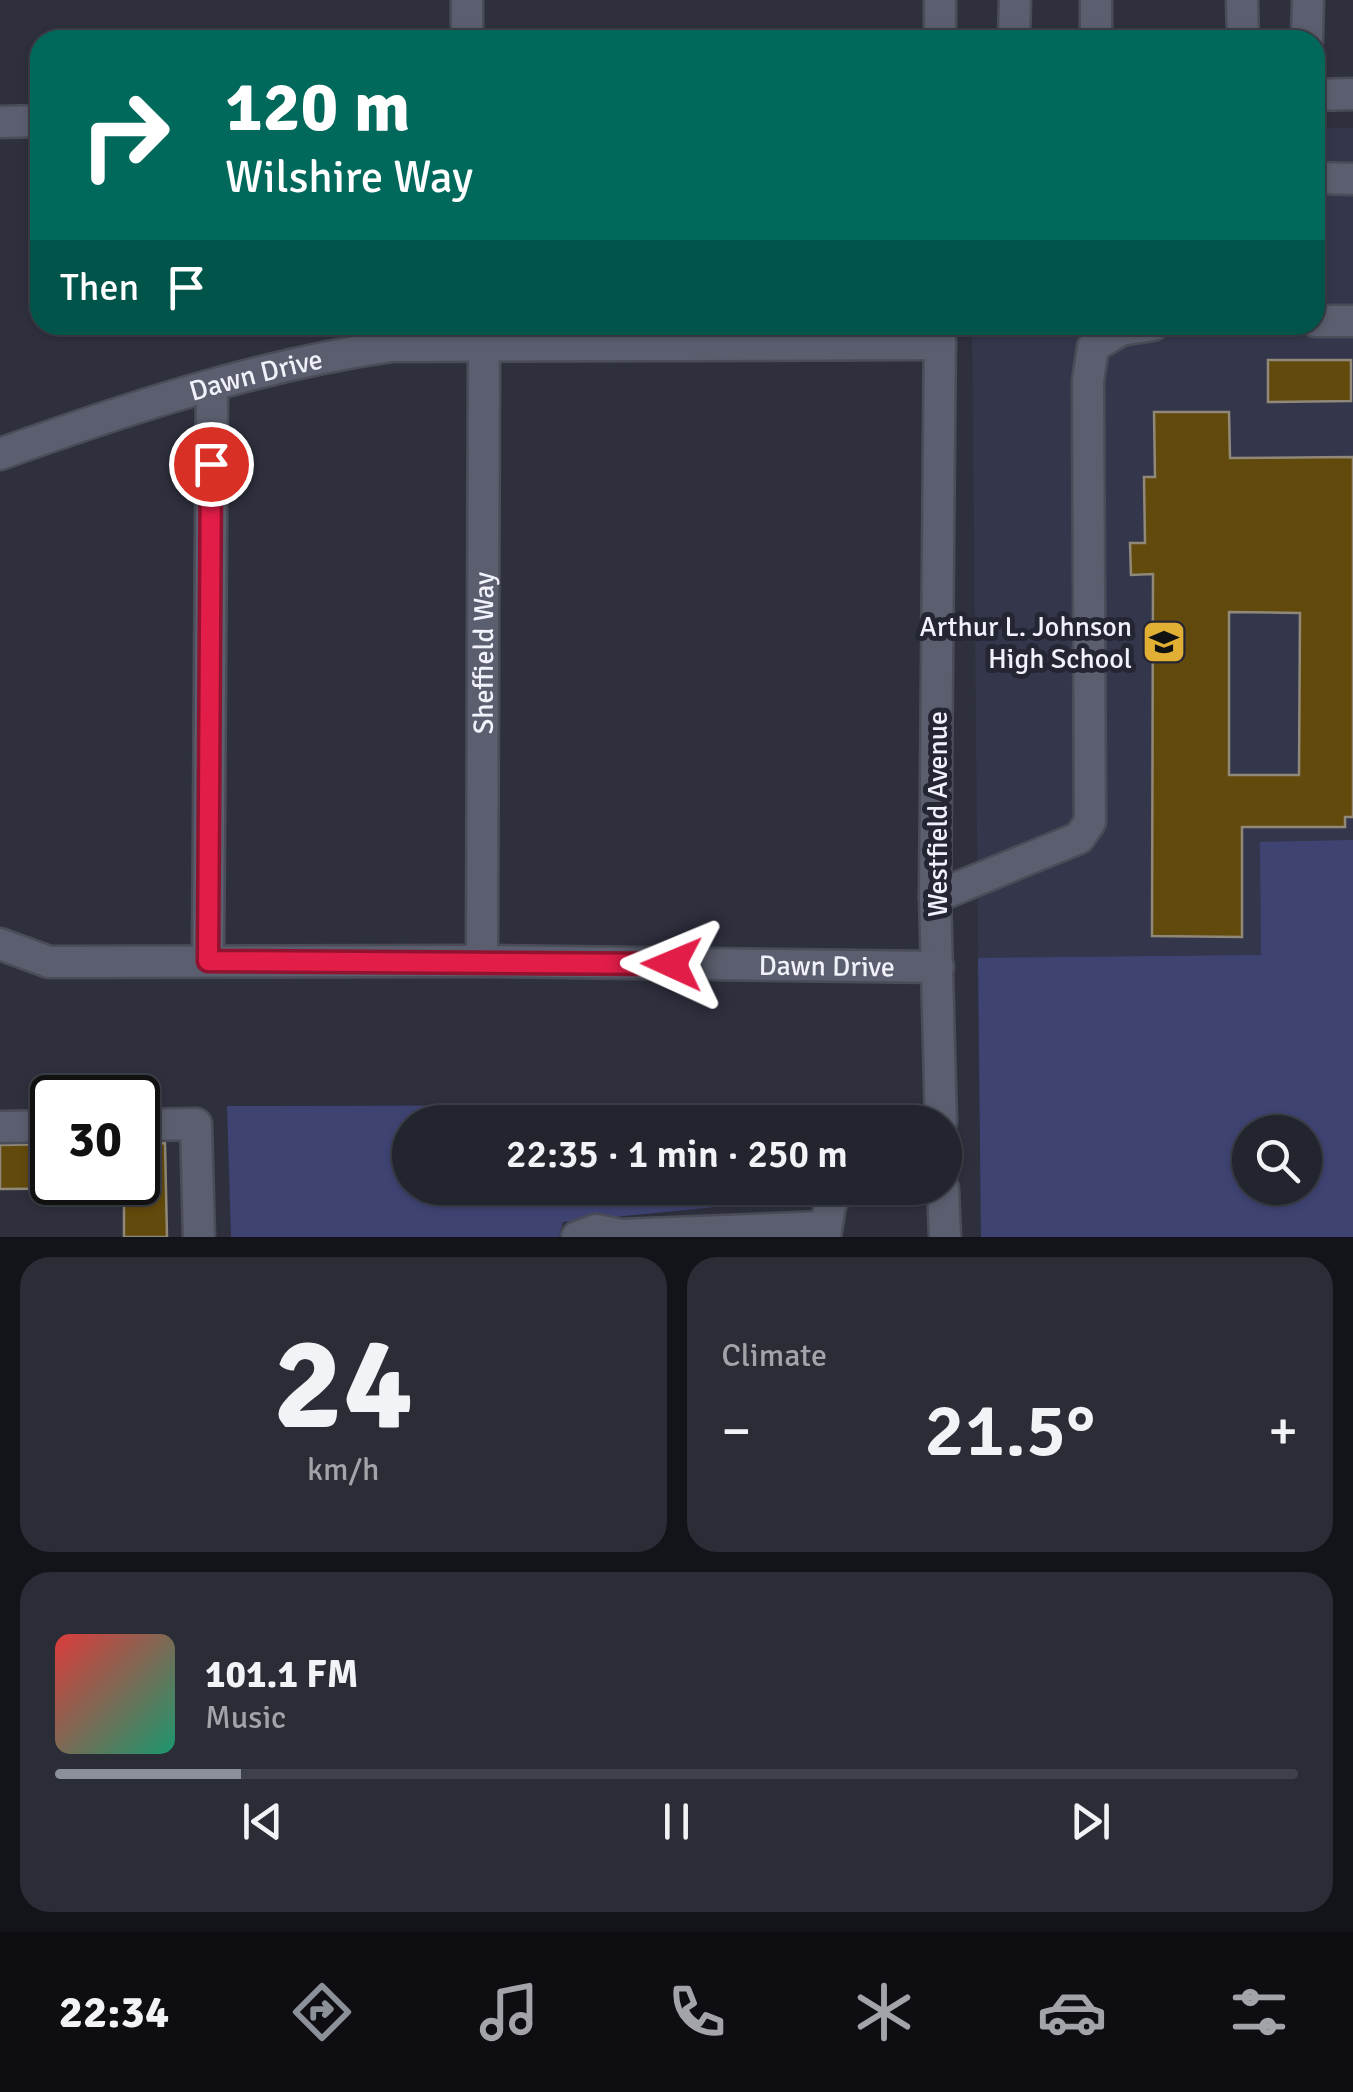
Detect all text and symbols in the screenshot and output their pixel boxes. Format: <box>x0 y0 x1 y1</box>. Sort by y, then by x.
text: 120 m <box>225 64 410 150</box>
icon: right <box>60 70 190 200</box>
text: Wilshire Way <box>225 150 473 205</box>
icon: arrive <box>159 260 214 315</box>
text: Then <box>60 264 139 311</box>
street label: Dawn Drive <box>185 343 326 409</box>
pin <box>169 422 254 507</box>
icon: arrive <box>184 437 239 492</box>
street label: Sheffield Way <box>467 572 501 734</box>
place label: Arthur L. Johnson High School <box>920 610 1132 676</box>
school or university icon: Arthur L. Johnson High School <box>1141 619 1187 665</box>
street label: Westfield Avenue <box>921 711 955 917</box>
position arrow <box>620 912 724 1016</box>
street label: Dawn Drive <box>758 949 895 984</box>
speed limit sign: 30 <box>30 1075 160 1205</box>
map controls <box>1232 1115 1322 1205</box>
button: search <box>1232 1115 1322 1205</box>
text: 22:35 · 1 min · 250 m <box>506 1131 848 1178</box>
text: 24 <box>273 1305 413 1465</box>
text: Climate <box>722 1336 827 1375</box>
text: 21.5° <box>924 1384 1095 1477</box>
text: − <box>722 1397 751 1465</box>
text: + <box>1268 1397 1298 1465</box>
text: km/h <box>307 1450 379 1489</box>
text: 101.1 FM <box>205 1651 358 1698</box>
text: Music <box>205 1698 286 1737</box>
icon: previous <box>235 1794 290 1849</box>
icon: pause <box>649 1794 704 1849</box>
icon: next <box>1063 1794 1118 1849</box>
icon: directions <box>287 1977 357 2047</box>
icon: music <box>474 1977 544 2047</box>
icon: phone <box>662 1977 732 2047</box>
icon: climate <box>849 1977 919 2047</box>
icon: car <box>1037 1977 1107 2047</box>
icon: filters <box>1224 1977 1294 2047</box>
text: 22:34 <box>59 1985 169 2040</box>

